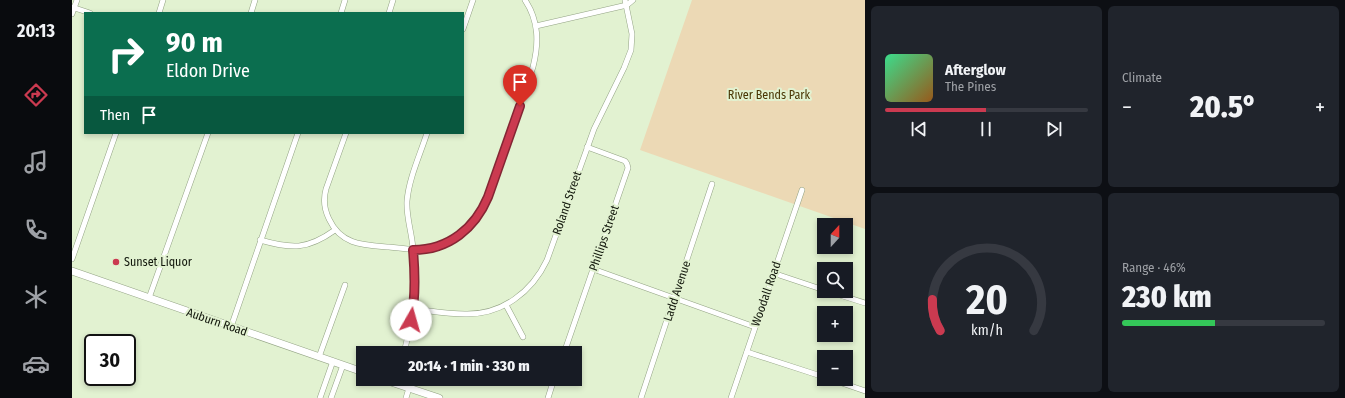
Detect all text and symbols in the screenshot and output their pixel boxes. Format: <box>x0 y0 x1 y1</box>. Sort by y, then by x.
text: 20:13 <box>17 20 55 42</box>
text: 90 m <box>166 26 223 59</box>
icon: right <box>100 28 152 80</box>
text: Eldon Drive <box>166 60 250 82</box>
text: Afterglow <box>945 61 1006 79</box>
pin <box>503 65 537 106</box>
text: Climate <box>1122 70 1162 85</box>
icon: arrive <box>509 71 531 93</box>
text: The Pines <box>945 79 996 94</box>
icon: directions <box>22 81 50 109</box>
park label: River Bends Park <box>728 88 811 102</box>
text: 20.5° <box>1190 89 1257 125</box>
text: − <box>1122 94 1132 121</box>
text: + <box>1315 94 1325 121</box>
icon: arrive <box>138 104 160 126</box>
text: Then <box>100 106 130 124</box>
icon: previous <box>908 118 930 140</box>
icon: pause <box>975 118 997 140</box>
icon: next <box>1043 118 1065 140</box>
icon: music <box>22 148 50 176</box>
street label: Roland Street <box>550 169 585 237</box>
street label: Phillips Street <box>586 203 622 273</box>
icon: phone <box>22 216 50 244</box>
north arrow <box>817 218 853 254</box>
map controls <box>817 218 853 386</box>
place label: Sunset Liquor <box>124 255 193 269</box>
marker: Sunset Liquor <box>111 257 121 267</box>
street label: Ladd Avenue <box>661 259 693 323</box>
street label: Woodall Road <box>748 260 784 328</box>
text: Range · 46% <box>1122 260 1186 275</box>
button: search <box>817 262 853 298</box>
text: 20 <box>965 274 1007 324</box>
text: 230 km <box>1122 279 1212 315</box>
icon: climate <box>22 283 50 311</box>
position arrow <box>390 299 432 341</box>
street label: Auburn Road <box>185 305 249 339</box>
button: + <box>817 306 853 342</box>
text: km/h <box>971 321 1002 338</box>
speed limit sign: 30 <box>84 334 136 386</box>
icon: car <box>22 350 50 378</box>
button: − <box>817 350 853 386</box>
text: 20:14 · 1 min · 330 m <box>408 357 530 375</box>

